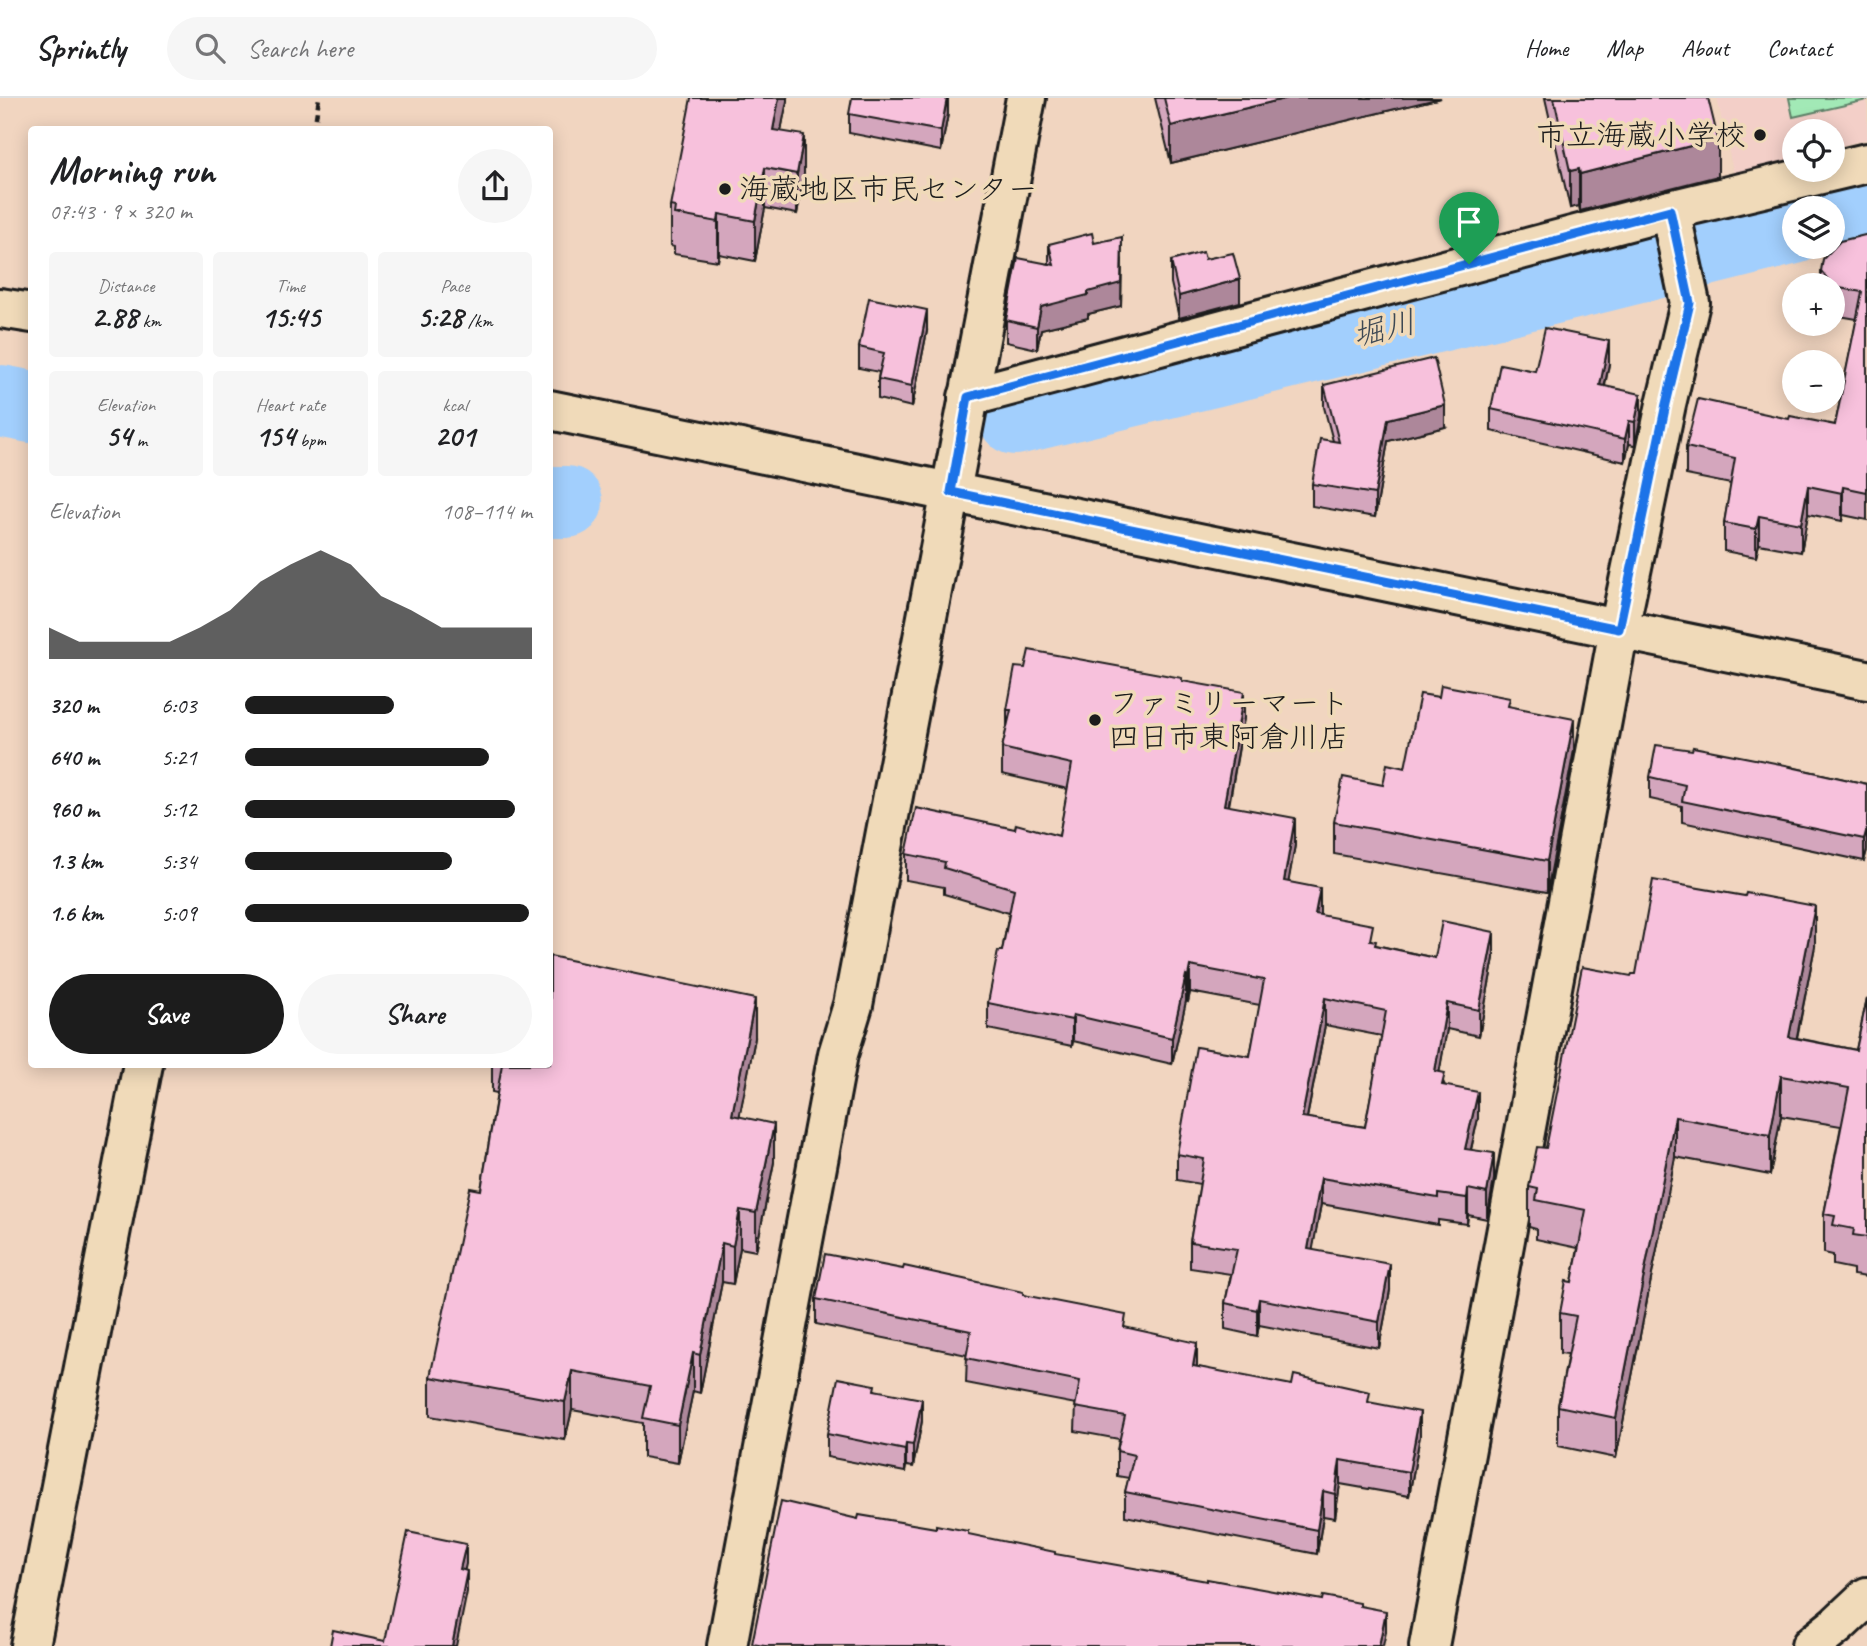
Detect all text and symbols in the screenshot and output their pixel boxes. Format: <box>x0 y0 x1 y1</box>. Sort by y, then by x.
search box <box>167 17 657 80</box>
text: Sprintly <box>35 27 125 69</box>
icon: search <box>191 29 229 67</box>
text: Search here <box>247 32 353 65</box>
text: Home <box>1525 33 1568 63</box>
text: Map <box>1606 33 1643 63</box>
text: About <box>1681 33 1729 63</box>
text: Contact <box>1767 33 1832 63</box>
place label: 市立海蔵小学校 <box>1536 116 1746 154</box>
map controls <box>1782 119 1845 413</box>
button: locate <box>1782 119 1845 182</box>
marker: 市立海蔵小学校 <box>1752 127 1768 143</box>
text: Morning run <box>49 147 215 194</box>
button: share <box>458 149 532 223</box>
place label: 海蔵地区市民センター <box>739 170 1038 208</box>
marker: 海蔵地区市民センター <box>717 181 733 197</box>
pin <box>1439 192 1499 264</box>
button: layers <box>1782 196 1845 259</box>
text: 07:43 · 9 × 320 m <box>49 197 192 226</box>
icon: arrive <box>1450 203 1488 241</box>
button: + <box>1782 273 1845 336</box>
text: Distance <box>98 274 155 298</box>
text: Time <box>276 274 305 298</box>
text: Pace <box>440 274 469 298</box>
text: 2.88 <box>91 298 138 336</box>
text: 15:45 <box>261 298 320 336</box>
text: 5:28 <box>417 298 463 336</box>
water label: 堀川 <box>1348 301 1420 356</box>
text: km <box>138 309 161 333</box>
text: /km <box>463 309 493 333</box>
button: − <box>1782 350 1845 413</box>
text: Elevation <box>97 393 155 417</box>
text: Heart rate <box>256 393 325 417</box>
text: kcal <box>442 393 467 417</box>
text: 54 <box>105 417 132 455</box>
text: 154 <box>255 417 295 455</box>
text: 201 <box>435 417 475 455</box>
text: m <box>132 428 147 452</box>
text: bpm <box>295 428 326 452</box>
text: Elevation <box>49 497 120 526</box>
text: 108–114 m <box>441 497 532 526</box>
place label: ファミリーマート 四日市東阿倉川店 <box>1109 684 1350 756</box>
text: 320 m <box>49 691 99 720</box>
text: 6:03 <box>161 691 197 720</box>
marker: ファミリーマート 四日市東阿倉川店 <box>1087 712 1103 728</box>
text: 640 m <box>49 743 99 772</box>
text: 5:21 <box>161 743 197 772</box>
text: 960 m <box>49 795 99 824</box>
text: 5:12 <box>161 795 197 824</box>
text: 1.3 km <box>49 847 103 876</box>
text: 5:34 <box>161 847 197 876</box>
text: 1.6 km <box>49 899 103 928</box>
text: 5:09 <box>161 899 197 928</box>
button: Save <box>49 974 284 1054</box>
button: Share <box>298 974 532 1054</box>

